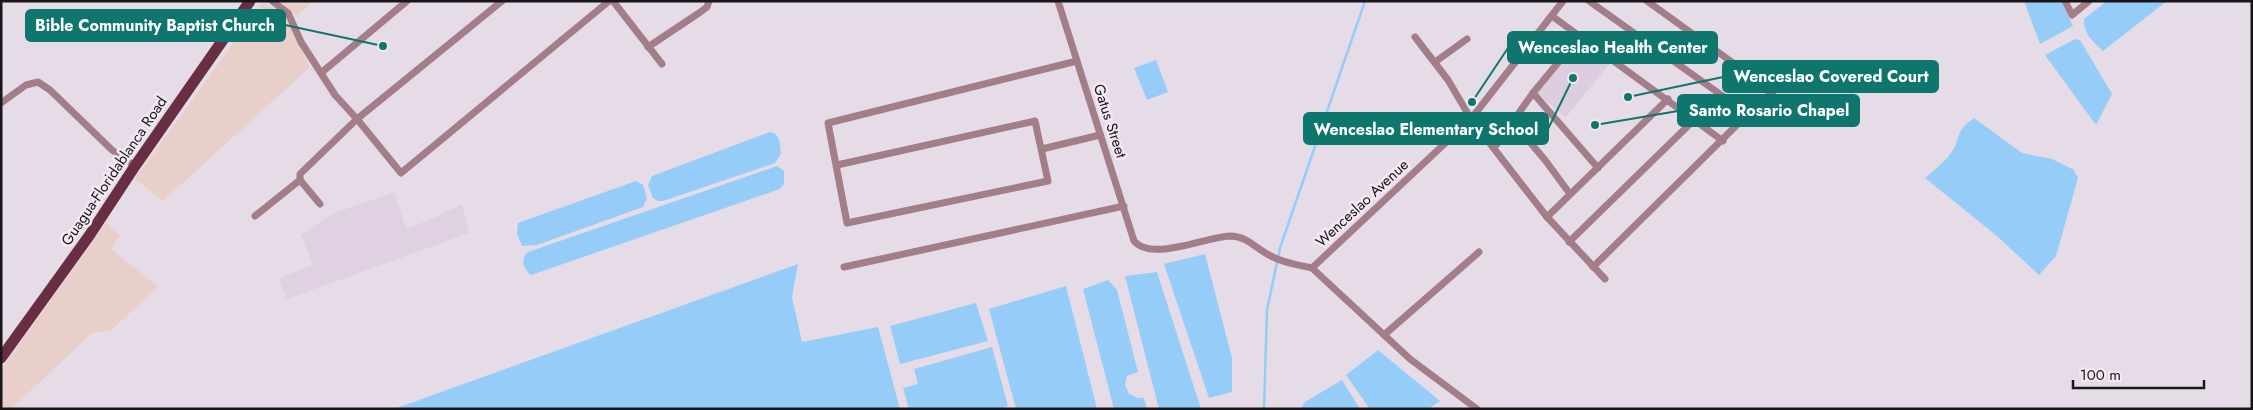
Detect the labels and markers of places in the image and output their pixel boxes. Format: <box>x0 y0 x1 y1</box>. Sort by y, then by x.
callout: Bible Community Baptist Church <box>26 10 285 41</box>
callout: Wenceslao Health Center <box>1508 32 1717 63</box>
callout: Wenceslao Covered Court <box>1723 61 1938 92</box>
callout: Santo Rosario Chapel <box>1678 95 1859 126</box>
callout: Wenceslao Elementary School <box>1304 113 1548 144</box>

